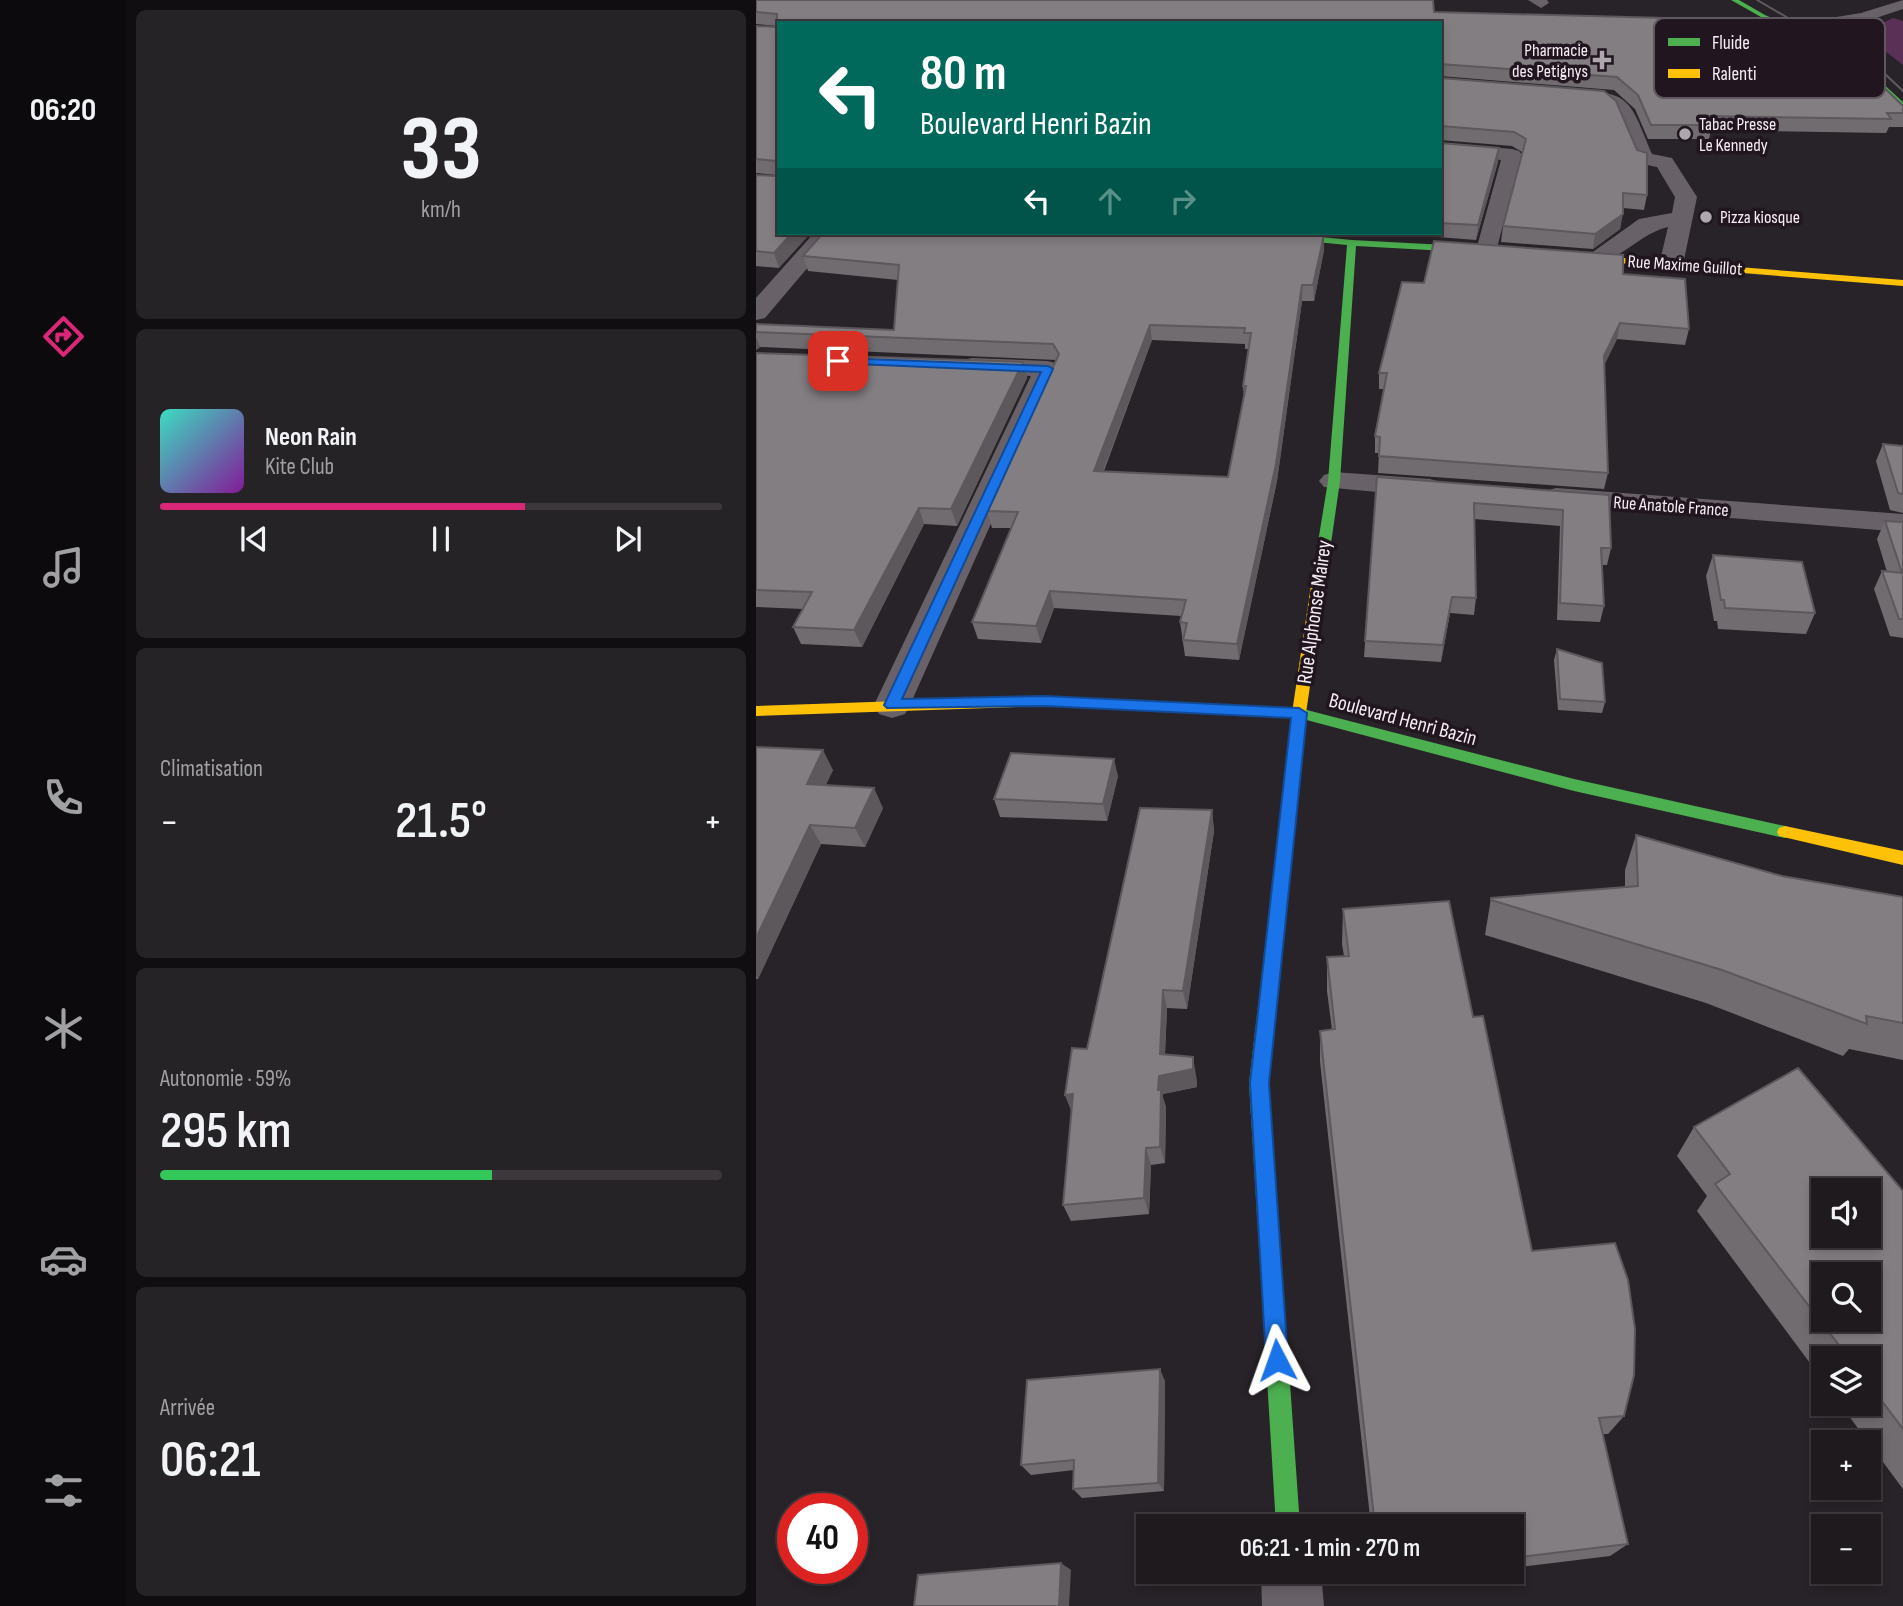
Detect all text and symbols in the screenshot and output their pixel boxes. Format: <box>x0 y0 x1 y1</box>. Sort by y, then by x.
legend <box>1654 18 1885 98</box>
text: Fluide <box>1712 32 1750 55</box>
place label: Pharmacie des Petignys <box>1512 40 1588 82</box>
text: 80 m <box>920 45 1007 104</box>
icon: left <box>805 49 896 140</box>
marker: Pharmacie des Petignys <box>1594 52 1610 68</box>
text: Ralenti <box>1712 63 1757 86</box>
text: 06:20 <box>30 91 96 130</box>
text: 33 <box>400 96 482 205</box>
text: Boulevard Henri Bazin <box>920 105 1152 144</box>
place label: Tabac Presse Le Kennedy <box>1699 114 1776 156</box>
marker: Tabac Presse Le Kennedy <box>1677 126 1693 142</box>
icon: left <box>1018 182 1056 220</box>
icon: ahead <box>1091 182 1129 220</box>
icon: right <box>1164 182 1202 220</box>
text: km/h <box>421 196 461 224</box>
place label: Pizza kiosque <box>1720 207 1800 228</box>
marker: Pizza kiosque <box>1698 209 1714 225</box>
street label: Rue Maxime Guillot <box>1627 251 1743 280</box>
icon: directions <box>39 312 88 361</box>
pin <box>808 331 868 391</box>
icon: arrive <box>819 342 857 380</box>
text: Neon Rain <box>265 422 357 453</box>
text: Kite Club <box>265 453 334 481</box>
street label: Rue Anatole France <box>1613 492 1729 521</box>
icon: previous <box>235 520 273 558</box>
icon: pause <box>422 520 460 558</box>
icon: next <box>609 520 647 558</box>
street label: Rue Alphonse Mairey <box>1292 539 1337 685</box>
icon: music <box>39 543 88 592</box>
street label: Boulevard Henri Bazin <box>1326 688 1480 751</box>
text: Climatisation <box>160 755 263 783</box>
icon: phone <box>39 773 88 822</box>
text: 21.5° <box>395 790 487 853</box>
text: − <box>160 800 179 845</box>
text: + <box>703 800 722 845</box>
icon: climate <box>39 1004 88 1053</box>
text: Autonomie · 59% <box>160 1065 291 1093</box>
text: 295 km <box>160 1100 291 1163</box>
map controls <box>1811 1178 1881 1584</box>
button: sound <box>1811 1178 1881 1248</box>
icon: car <box>39 1235 88 1284</box>
button: search <box>1811 1262 1881 1332</box>
position arrow <box>1240 1323 1314 1397</box>
button: layers <box>1811 1346 1881 1416</box>
text: Arrivée <box>160 1394 215 1422</box>
text: 06:21 <box>160 1429 260 1492</box>
button: + <box>1811 1430 1881 1500</box>
icon: filters <box>39 1466 88 1515</box>
speed limit sign: 40 <box>777 1493 868 1584</box>
button: − <box>1811 1514 1881 1584</box>
text: 06:21 · 1 min · 270 m <box>1240 1533 1420 1564</box>

